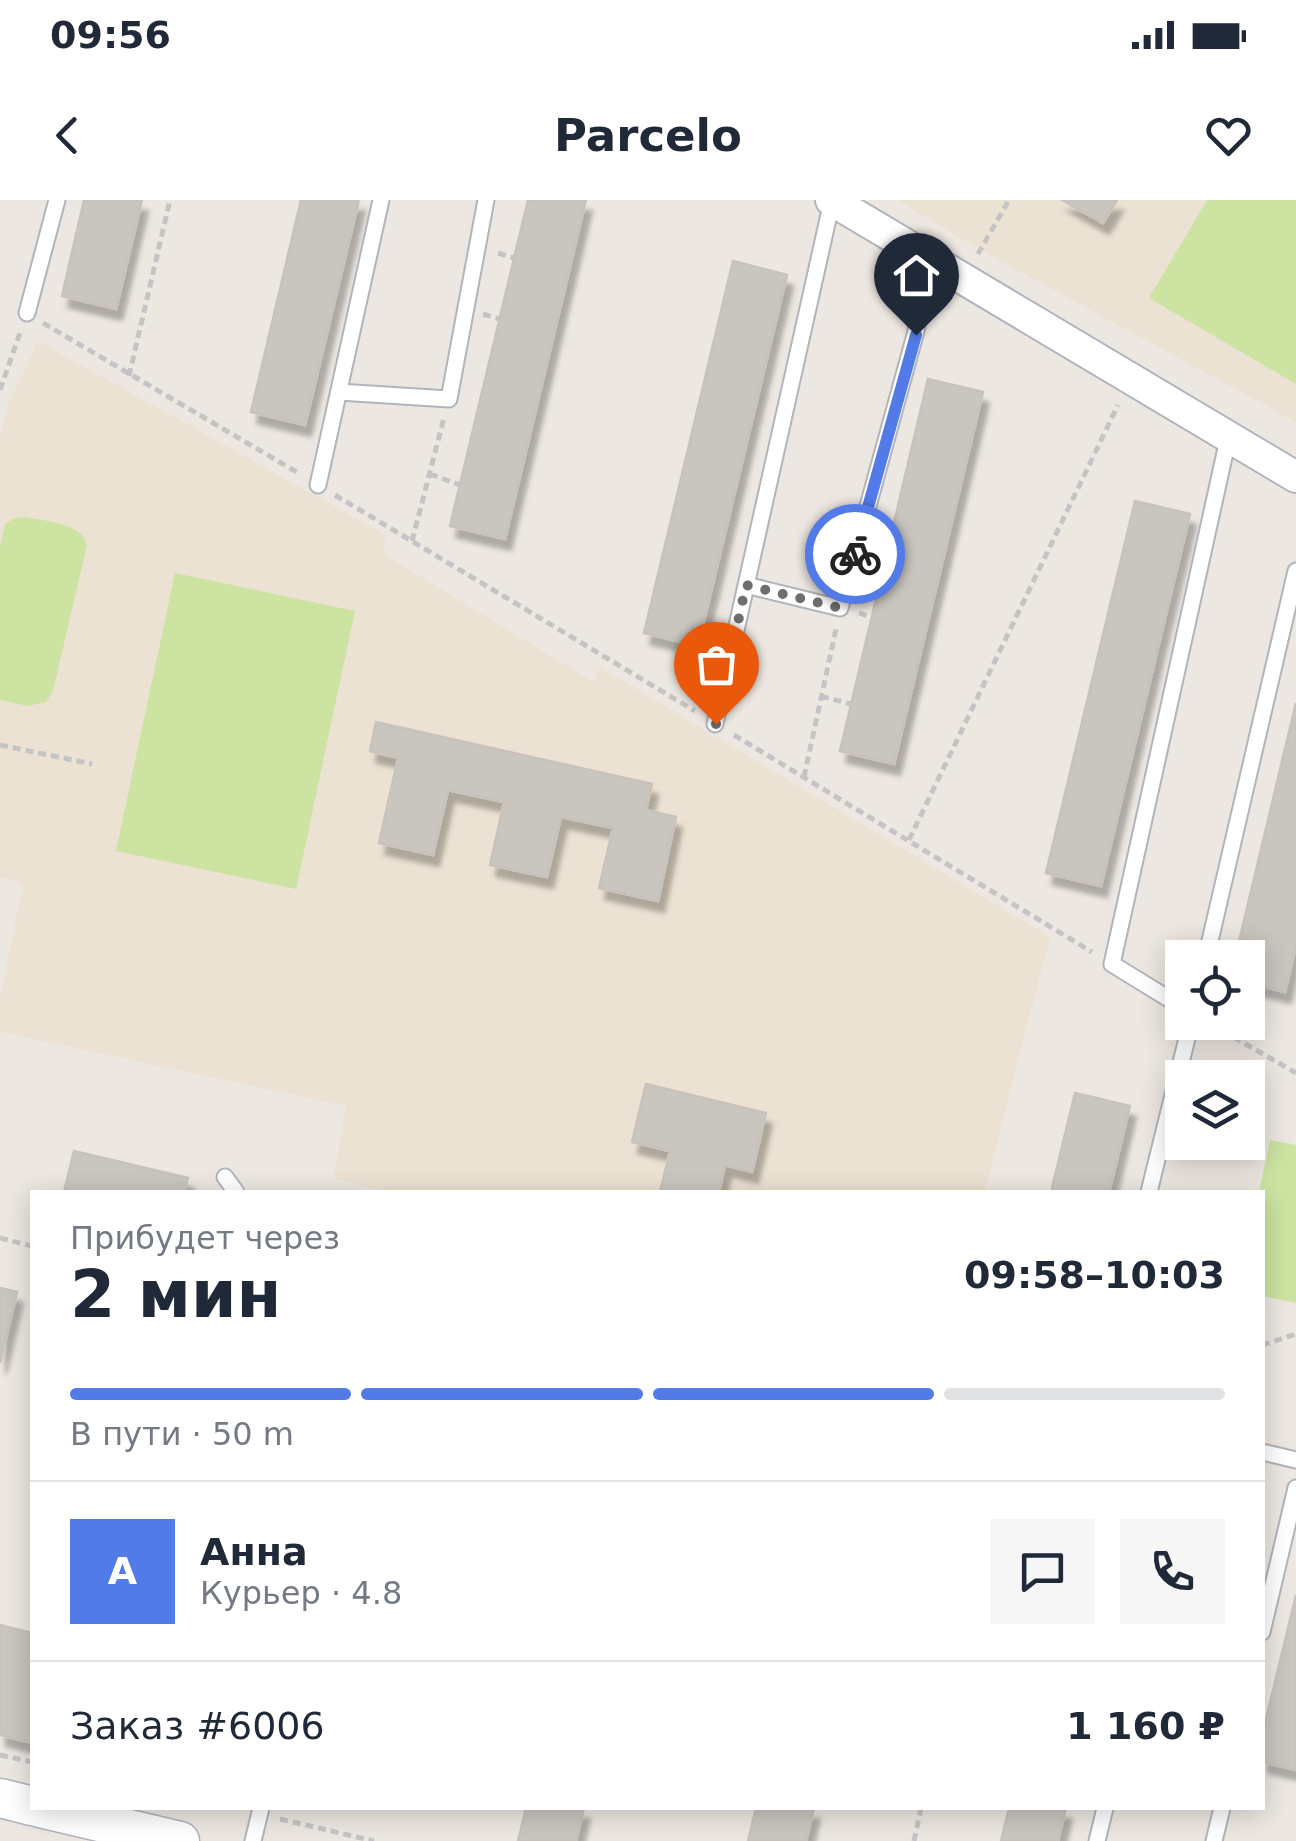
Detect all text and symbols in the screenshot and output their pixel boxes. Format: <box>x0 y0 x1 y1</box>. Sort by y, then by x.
text: 09:56 <box>50 13 171 57</box>
icon: back <box>40 108 95 163</box>
icon: heart <box>1201 108 1256 163</box>
text: Parcelo <box>554 109 742 162</box>
pin <box>874 233 959 336</box>
icon: home <box>889 248 944 303</box>
courier <box>805 504 905 604</box>
icon: bike <box>828 527 883 582</box>
pin <box>674 622 759 725</box>
icon: bag <box>689 637 744 692</box>
map controls <box>1165 940 1265 1160</box>
button: locate <box>1165 940 1265 1040</box>
button: layers <box>1165 1060 1265 1160</box>
text: Прибудет через <box>70 1219 340 1257</box>
text: 09:58–10:03 <box>964 1253 1225 1297</box>
text: 2 мин <box>70 1257 281 1332</box>
text: В пути · 50 m <box>70 1415 294 1453</box>
button: chat <box>990 1519 1095 1624</box>
button: phone <box>1120 1519 1225 1624</box>
text: Анна <box>200 1530 308 1574</box>
text: А <box>108 1549 137 1593</box>
text: Курьер · 4.8 <box>200 1574 402 1612</box>
text: Заказ #6006 <box>70 1704 325 1748</box>
text: 1 160 ₽ <box>1066 1704 1225 1748</box>

